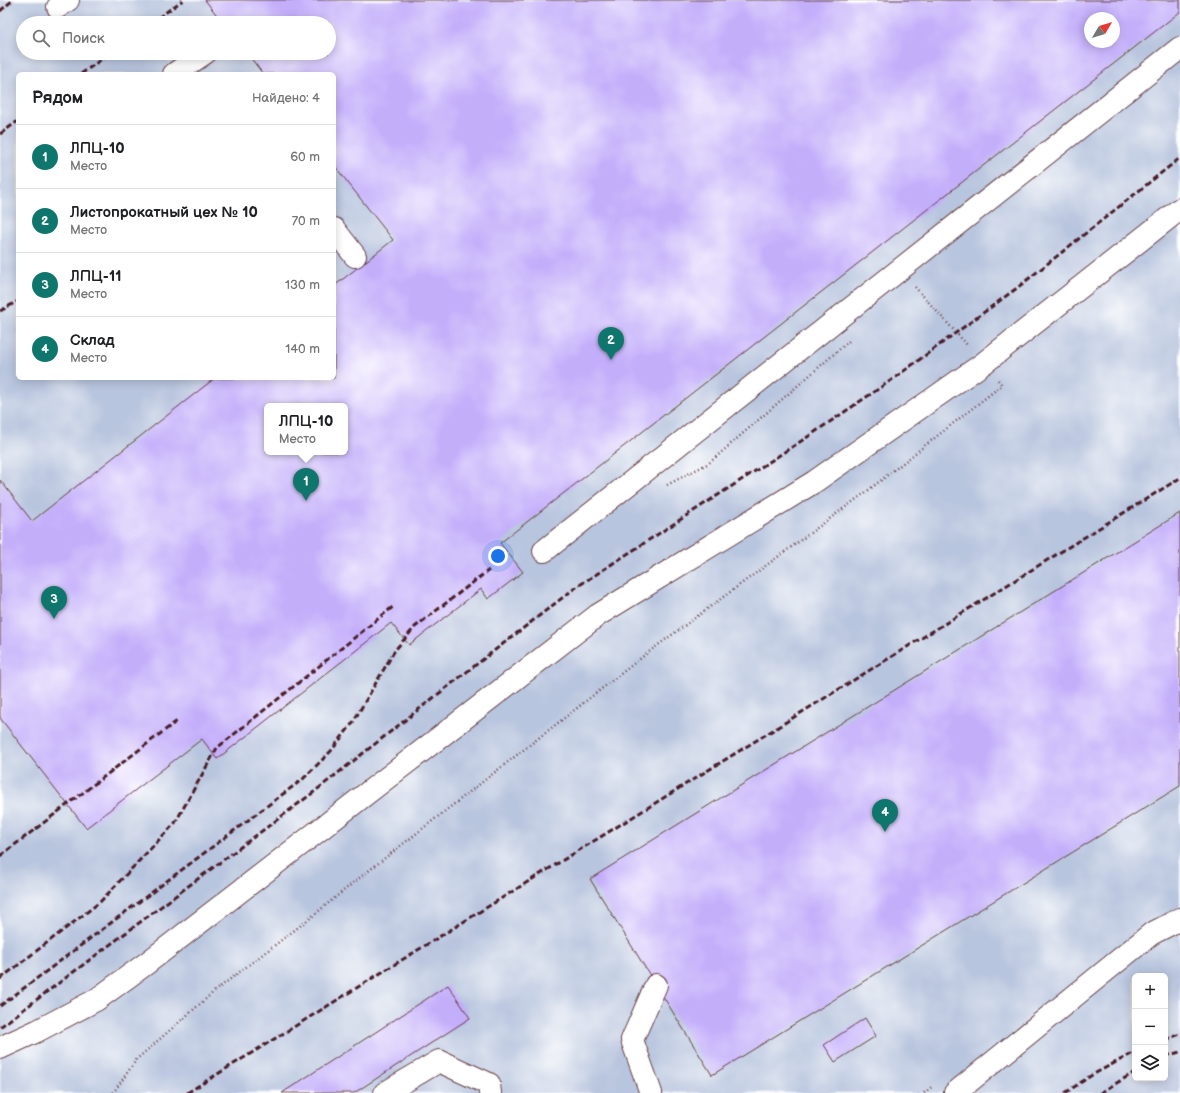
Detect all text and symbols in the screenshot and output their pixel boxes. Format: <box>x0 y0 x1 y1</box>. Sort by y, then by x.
north arrow <box>1084 12 1120 48</box>
search box <box>16 16 336 60</box>
icon: search <box>30 27 52 49</box>
text: Поиск <box>62 29 105 48</box>
text: Рядом <box>32 88 83 108</box>
text: Найдено: 4 <box>252 90 320 106</box>
text: ЛПЦ-10 <box>70 139 125 158</box>
text: 1 <box>42 149 48 165</box>
text: 60 m <box>290 149 320 165</box>
text: Место <box>70 158 107 174</box>
text: Листопрокатный цех № 10 <box>70 203 258 222</box>
text: 2 <box>41 213 49 229</box>
text: 70 m <box>292 213 320 229</box>
text: Место <box>70 222 107 238</box>
text: ЛПЦ-11 <box>70 267 122 286</box>
text: 3 <box>41 277 49 293</box>
text: 130 m <box>285 277 320 293</box>
text: Место <box>70 286 107 302</box>
pin: 2 <box>598 327 624 360</box>
text: Склад <box>70 331 115 350</box>
text: 4 <box>41 341 49 357</box>
text: 140 m <box>285 341 320 357</box>
text: Место <box>70 350 107 366</box>
popup <box>264 403 348 455</box>
text: ЛПЦ-10 <box>279 412 333 431</box>
text: Место <box>279 431 316 447</box>
pin: 1 <box>293 468 319 501</box>
your location <box>488 546 508 566</box>
pin: 3 <box>41 586 67 619</box>
pin: 4 <box>872 799 898 832</box>
map controls <box>1132 973 1168 1081</box>
button: + <box>1132 973 1168 1009</box>
button: − <box>1132 1009 1168 1045</box>
button: layers <box>1132 1045 1168 1081</box>

